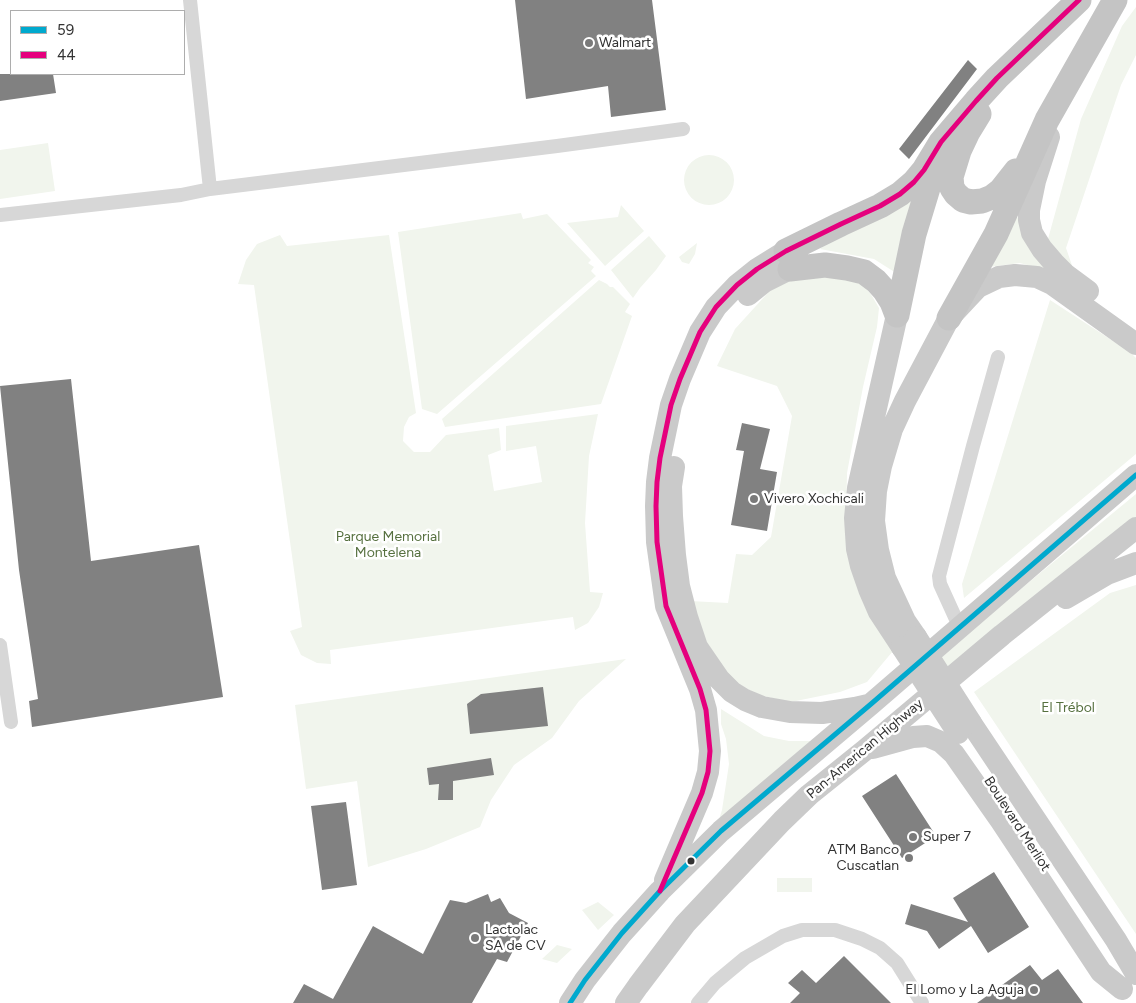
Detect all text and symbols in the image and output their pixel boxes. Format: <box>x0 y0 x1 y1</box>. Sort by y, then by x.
legend <box>10 10 185 75</box>
text: 59 <box>57 21 74 39</box>
place label: Walmart <box>599 35 651 51</box>
marker: Walmart <box>583 37 595 49</box>
text: 44 <box>57 46 76 64</box>
place label: Vivero Xochicali <box>764 491 864 507</box>
marker: Vivero Xochicali <box>748 493 760 505</box>
park label: Parque Memorial Montelena <box>336 529 440 562</box>
street label: Pan-American Highway <box>803 695 927 803</box>
park label: El Trébol <box>1041 700 1095 716</box>
street label: Boulevard Merliot <box>980 773 1054 875</box>
place label: Super 7 <box>923 829 971 845</box>
marker: Super 7 <box>907 831 919 843</box>
place label: ATM Banco Cuscatlan <box>827 842 899 874</box>
marker: ATM Banco Cuscatlan <box>903 852 915 864</box>
unlabelled marker <box>686 856 696 866</box>
place label: Lactolac SA de CV <box>485 922 546 954</box>
marker: Lactolac SA de CV <box>469 932 481 944</box>
place label: El Lomo y La Aguja <box>905 982 1024 998</box>
marker: El Lomo y La Aguja <box>1028 984 1040 996</box>

